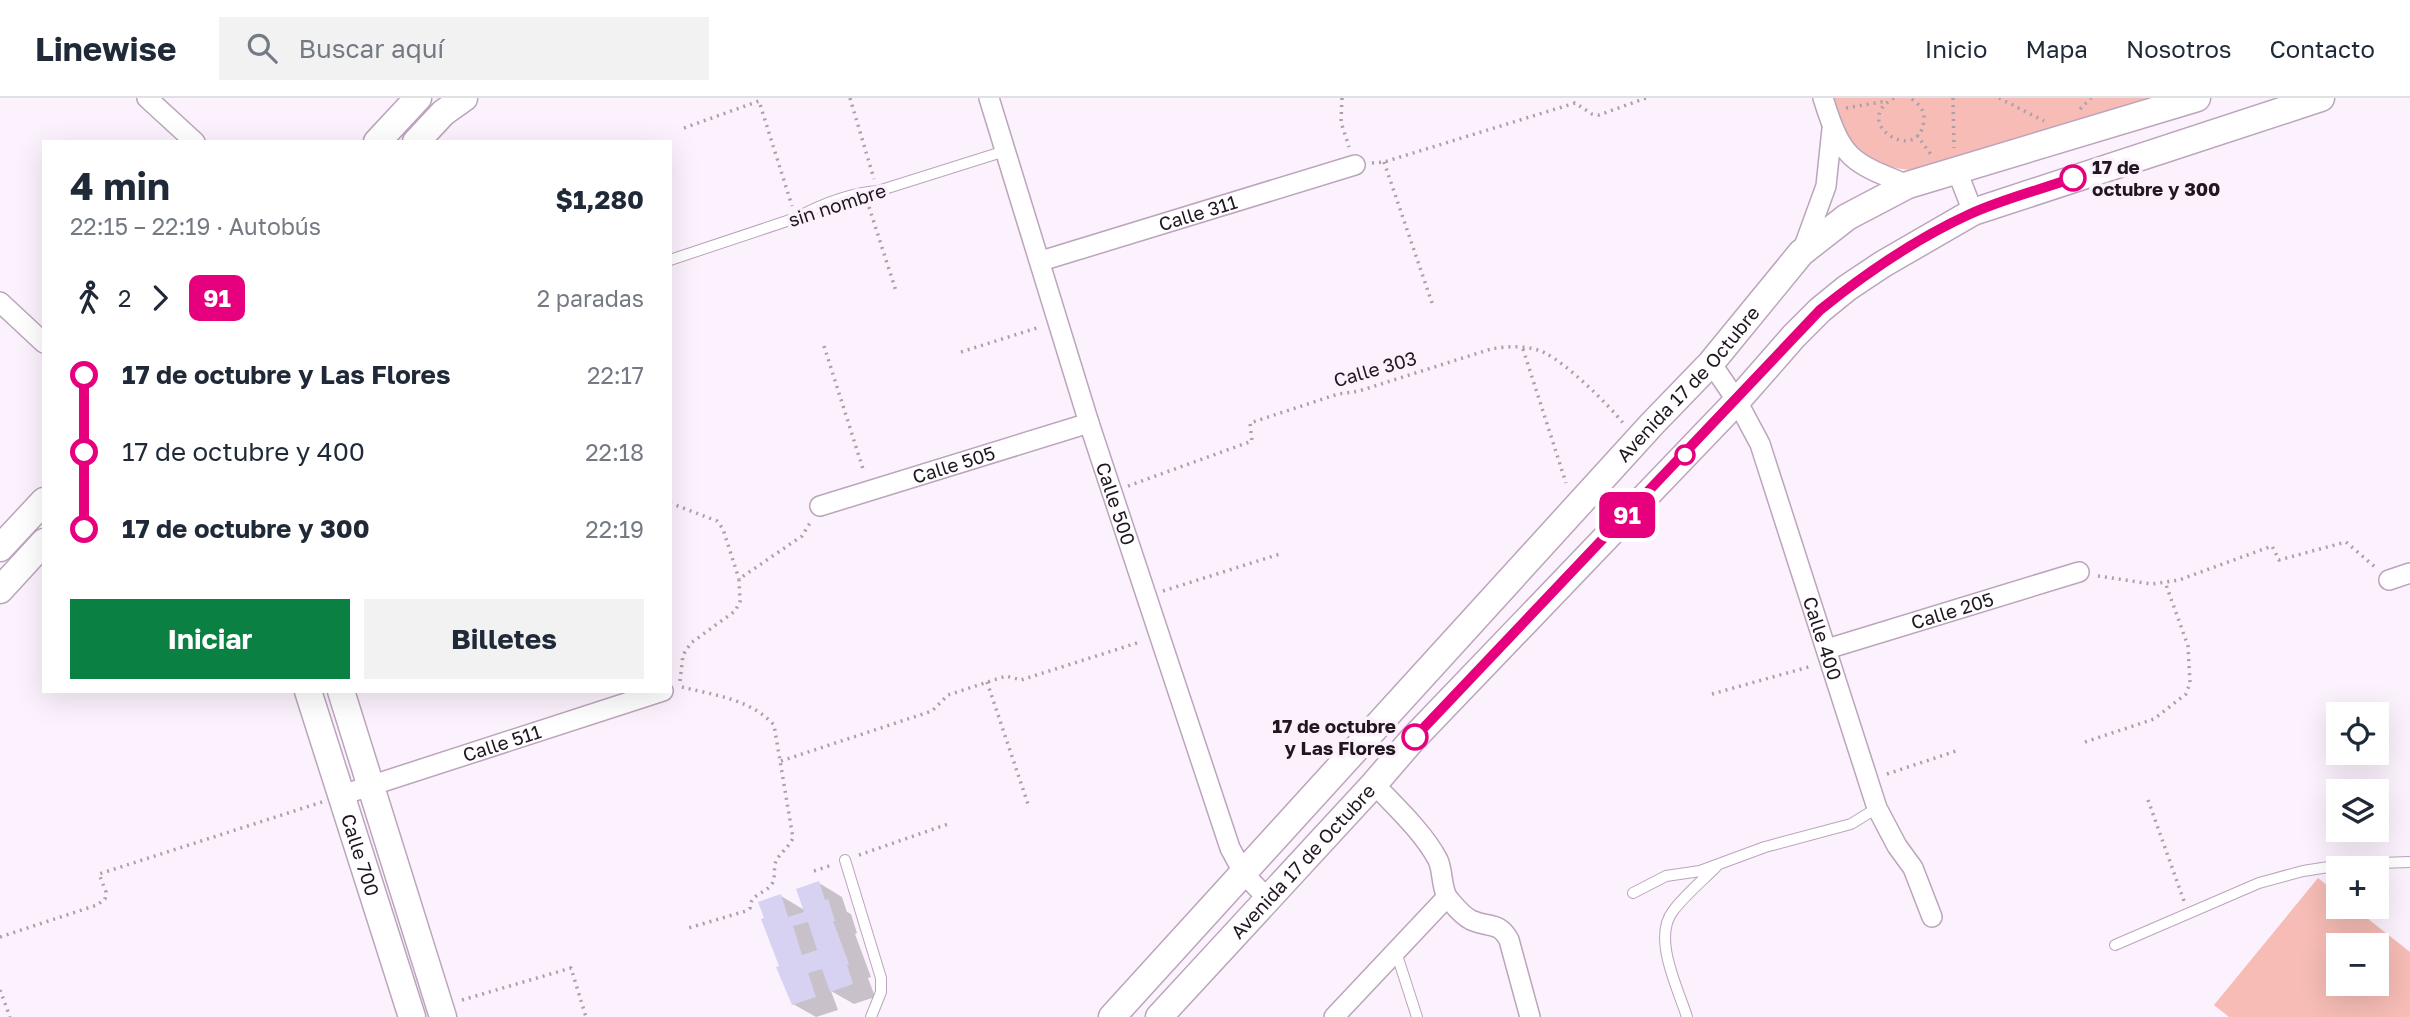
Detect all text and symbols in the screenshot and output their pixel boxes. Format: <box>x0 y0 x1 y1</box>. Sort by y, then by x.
search box <box>219 17 709 80</box>
text: Linewise <box>35 29 177 68</box>
icon: search <box>243 29 281 67</box>
text: Buscar aquí <box>299 33 444 64</box>
text: Inicio <box>1925 34 1987 63</box>
text: Mapa <box>2025 34 2088 63</box>
text: Nosotros <box>2126 34 2232 63</box>
text: Contacto <box>2270 34 2375 63</box>
place label: 17 de octubre y 300 <box>2092 155 2220 200</box>
text: 4 min <box>70 163 170 208</box>
marker: 17 de octubre y 300 <box>2060 165 2086 191</box>
street label: sin nombre <box>785 178 889 231</box>
text: $1,280 <box>555 184 644 215</box>
street label: Calle 311 <box>1156 190 1240 235</box>
text: 22:15 – 22:19 · Autobús <box>70 212 321 240</box>
icon: walk <box>70 279 108 317</box>
icon: forward <box>141 279 179 317</box>
text: 91 <box>203 283 231 312</box>
text: 2 <box>118 284 131 312</box>
text: 2 paradas <box>537 284 644 312</box>
street label: Avenida 17 de Octubre <box>1611 301 1764 466</box>
street label: Calle 303 <box>1331 346 1419 391</box>
text: 17 de octubre y Las Flores <box>122 359 451 390</box>
text: 22:17 <box>587 361 644 389</box>
text: 17 de octubre y 400 <box>122 436 365 467</box>
text: 22:18 <box>585 438 644 466</box>
street label: Calle 505 <box>909 441 998 488</box>
unlabelled marker <box>1675 445 1695 465</box>
street label: Calle 500 <box>1092 459 1141 548</box>
line badge: 91 <box>1596 492 1658 538</box>
text: 91 <box>1613 500 1641 529</box>
text: 17 de octubre y 300 <box>122 513 370 544</box>
text: 22:19 <box>585 515 644 543</box>
street label: Calle 205 <box>1908 587 1996 634</box>
street label: Calle 400 <box>1799 593 1847 683</box>
button: Iniciar <box>70 599 350 679</box>
button: Billetes <box>364 599 644 679</box>
map controls <box>2326 702 2389 996</box>
button: locate <box>2326 702 2389 765</box>
place label: 17 de octubre y Las Flores <box>1272 714 1396 759</box>
street label: Calle 511 <box>460 719 544 766</box>
marker: 17 de octubre y Las Flores <box>1402 724 1428 750</box>
street label: Avenida 17 de Octubre <box>1225 779 1379 943</box>
button: layers <box>2326 779 2389 842</box>
street label: Calle 700 <box>337 811 385 899</box>
button: + <box>2326 856 2389 919</box>
button: − <box>2326 933 2389 996</box>

